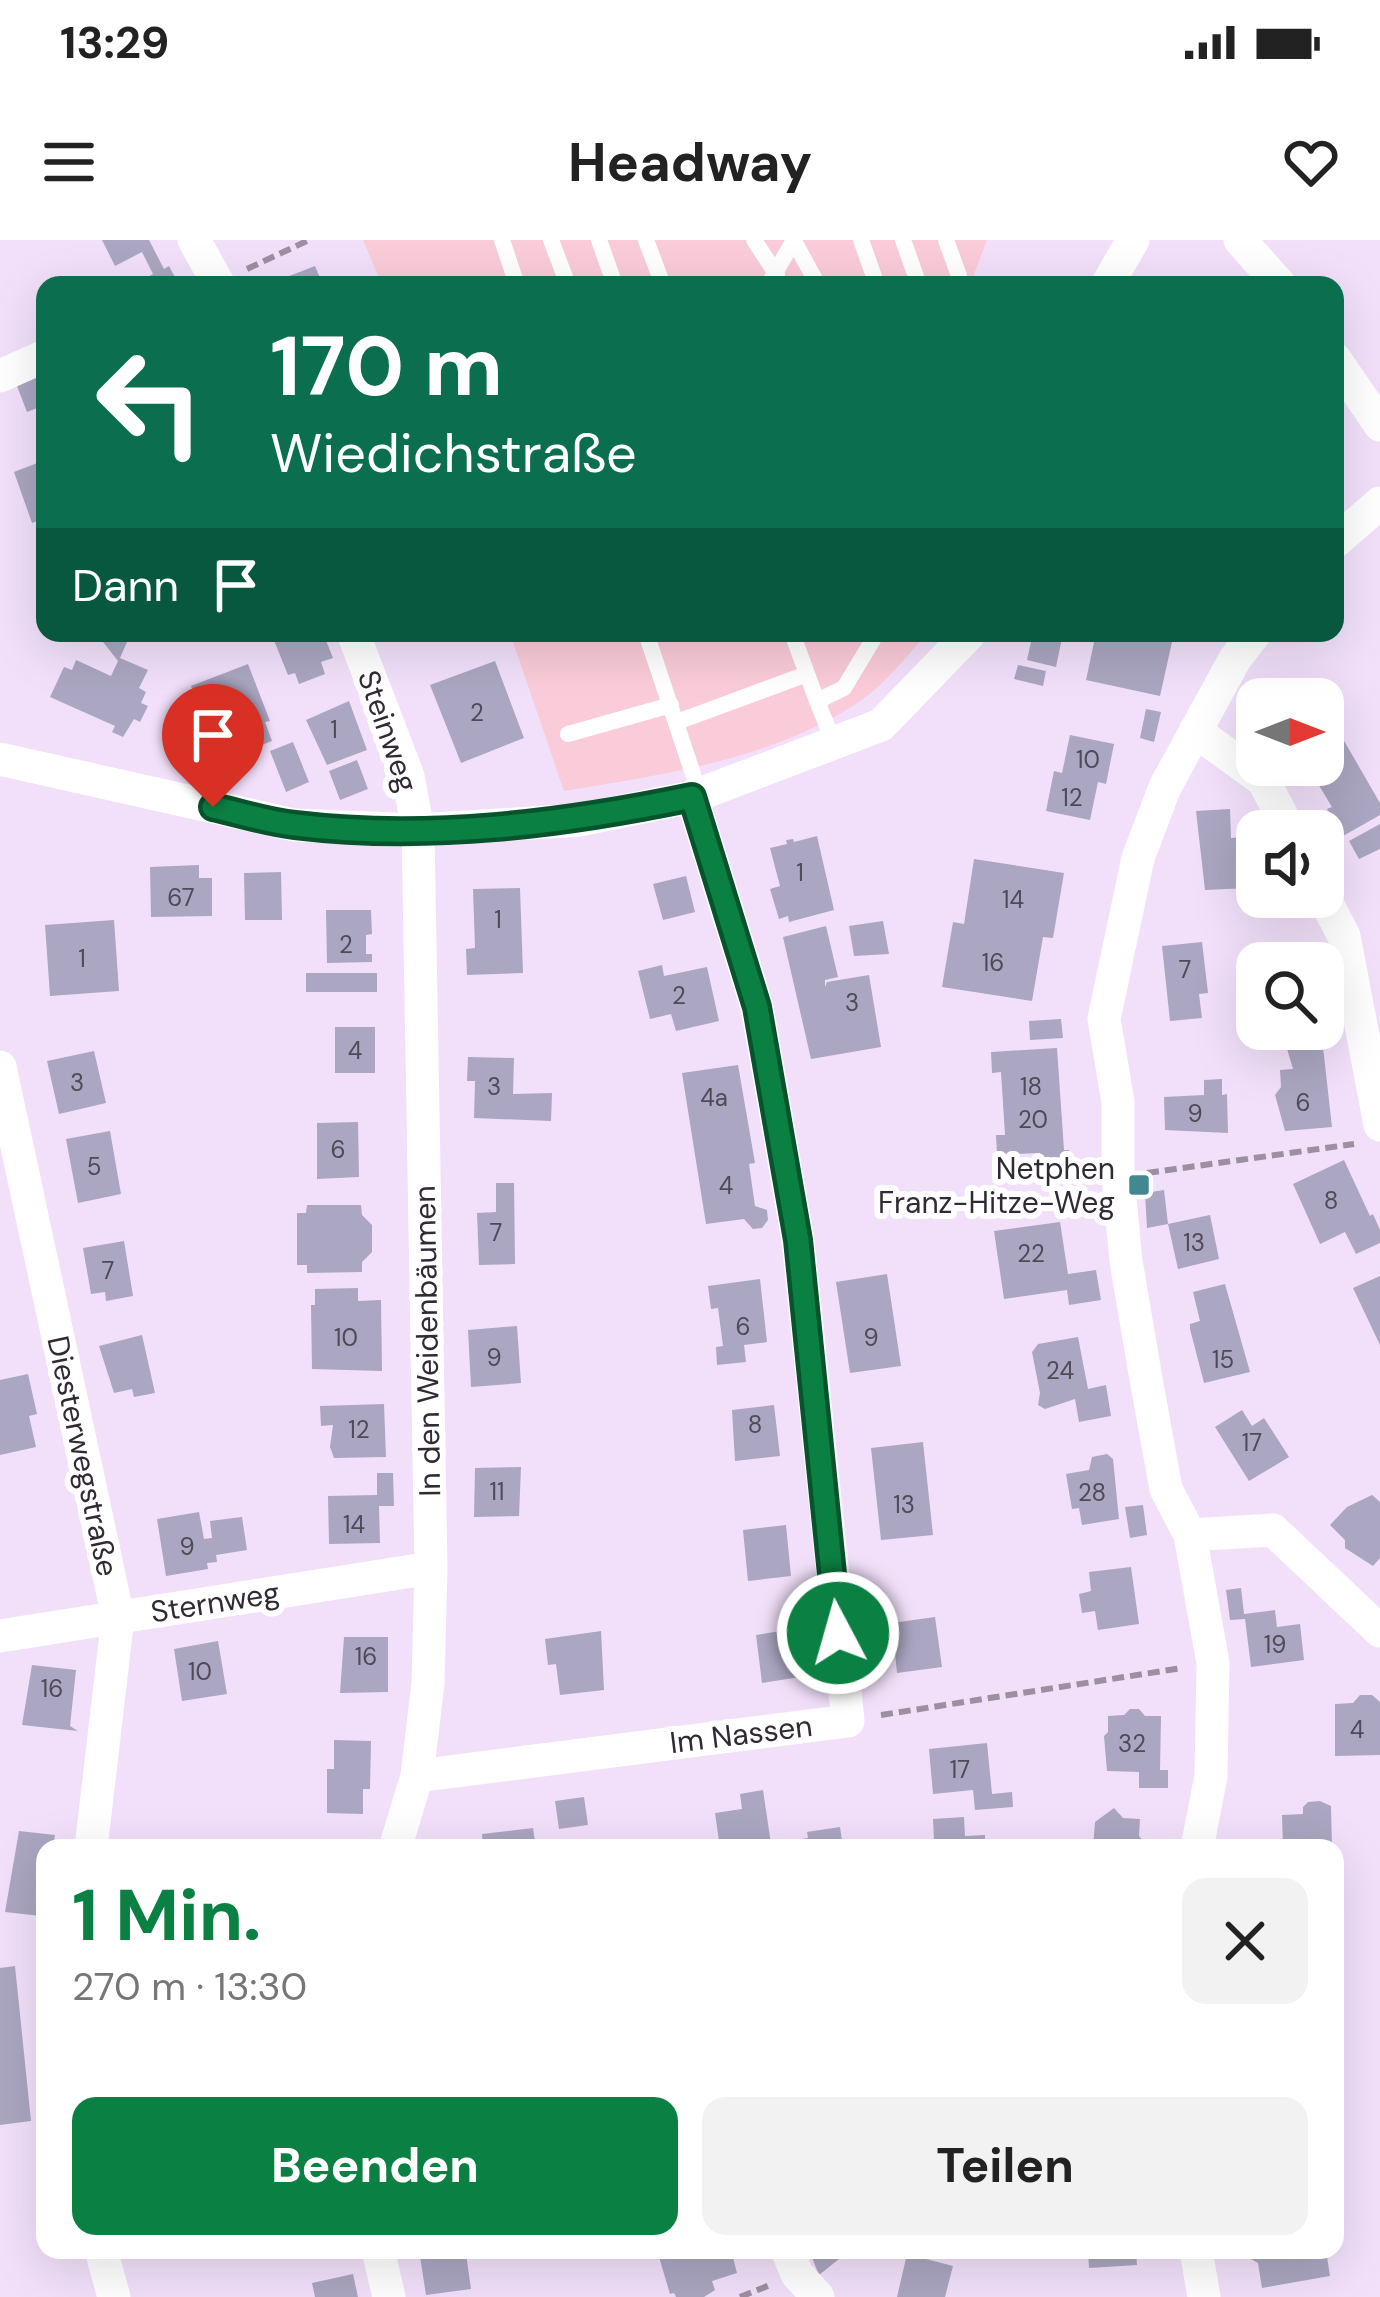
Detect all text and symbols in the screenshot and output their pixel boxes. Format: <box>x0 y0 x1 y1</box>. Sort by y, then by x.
text: 13:29 <box>60 13 169 72</box>
text: Headway <box>568 127 812 198</box>
icon: menu <box>36 129 102 195</box>
icon: heart <box>1278 129 1344 195</box>
text: 170 m <box>270 312 503 421</box>
icon: left <box>72 324 228 480</box>
text: Wiedichstraße <box>270 418 637 489</box>
icon: arrive <box>203 552 269 618</box>
text: Dann <box>72 556 179 615</box>
street label: Steinweg <box>349 665 427 797</box>
north arrow <box>1236 678 1344 786</box>
map controls <box>1236 678 1344 1050</box>
pin <box>162 684 264 807</box>
house number: 2 <box>470 697 484 728</box>
icon: arrive <box>180 702 246 768</box>
house number: 1 <box>330 714 338 745</box>
house number: 10 <box>1076 744 1100 775</box>
house number: 12 <box>1061 782 1083 813</box>
button: sound <box>1236 810 1344 918</box>
house number: 1 <box>796 857 804 888</box>
house number: 67 <box>167 882 195 913</box>
house number: 14 <box>1002 884 1024 915</box>
house number: 1 <box>494 904 502 935</box>
house number: 2 <box>339 929 353 960</box>
button: search <box>1236 942 1344 1050</box>
house number: 1 <box>78 943 86 974</box>
house number: 16 <box>982 947 1004 978</box>
house number: 7 <box>1179 954 1191 985</box>
house number: 2 <box>672 980 686 1011</box>
house number: 3 <box>845 987 859 1018</box>
house number: 4 <box>348 1035 362 1066</box>
house number: 3 <box>70 1067 84 1098</box>
house number: 3 <box>487 1071 501 1102</box>
house number: 18 <box>1020 1071 1042 1102</box>
house number: 4a <box>700 1082 728 1113</box>
house number: 6 <box>1295 1087 1311 1118</box>
house number: 9 <box>1187 1098 1203 1129</box>
house number: 20 <box>1018 1104 1048 1135</box>
house number: 6 <box>330 1134 346 1165</box>
place label: Netphen Franz-Hitze-Weg <box>878 1149 1115 1222</box>
house number: 5 <box>87 1151 101 1182</box>
house number: 4 <box>719 1170 733 1201</box>
marker: Netphen Franz-Hitze-Weg <box>1126 1172 1152 1198</box>
street label: In den Weidenbäumen <box>405 1185 449 1497</box>
house number: 8 <box>1324 1185 1338 1216</box>
house number: 7 <box>490 1217 502 1248</box>
house number: 13 <box>1183 1227 1205 1258</box>
house number: 22 <box>1017 1238 1045 1269</box>
house number: 7 <box>102 1255 114 1286</box>
house number: 6 <box>735 1311 751 1342</box>
house number: 10 <box>334 1322 358 1353</box>
house number: 9 <box>863 1322 879 1353</box>
street label: Diesterwegstraße <box>38 1332 128 1580</box>
house number: 9 <box>486 1342 502 1373</box>
house number: 15 <box>1212 1344 1234 1375</box>
house number: 24 <box>1046 1355 1074 1386</box>
house number: 8 <box>748 1409 762 1440</box>
house number: 12 <box>348 1414 370 1445</box>
house number: 17 <box>1242 1427 1262 1458</box>
house number: 11 <box>490 1476 504 1507</box>
house number: 28 <box>1078 1477 1106 1508</box>
house number: 13 <box>893 1489 915 1520</box>
house number: 14 <box>343 1509 365 1540</box>
house number: 9 <box>179 1531 195 1562</box>
position arrow <box>775 1570 901 1696</box>
street label: Sternweg <box>148 1573 282 1631</box>
house number: 19 <box>1264 1629 1286 1660</box>
house number: 16 <box>355 1641 377 1672</box>
house number: 10 <box>188 1656 212 1687</box>
house number: 16 <box>41 1673 63 1704</box>
street label: Im Nassen <box>668 1706 814 1762</box>
house number: 4 <box>1350 1714 1364 1745</box>
house number: 32 <box>1118 1728 1146 1759</box>
house number: 17 <box>950 1754 970 1785</box>
text: 1 Min. <box>72 1869 261 1962</box>
button: close <box>1182 1878 1308 2004</box>
text: 270 m · 13:30 <box>72 1961 307 2012</box>
button: Beenden <box>72 2097 678 2235</box>
button: Teilen <box>702 2097 1308 2235</box>

